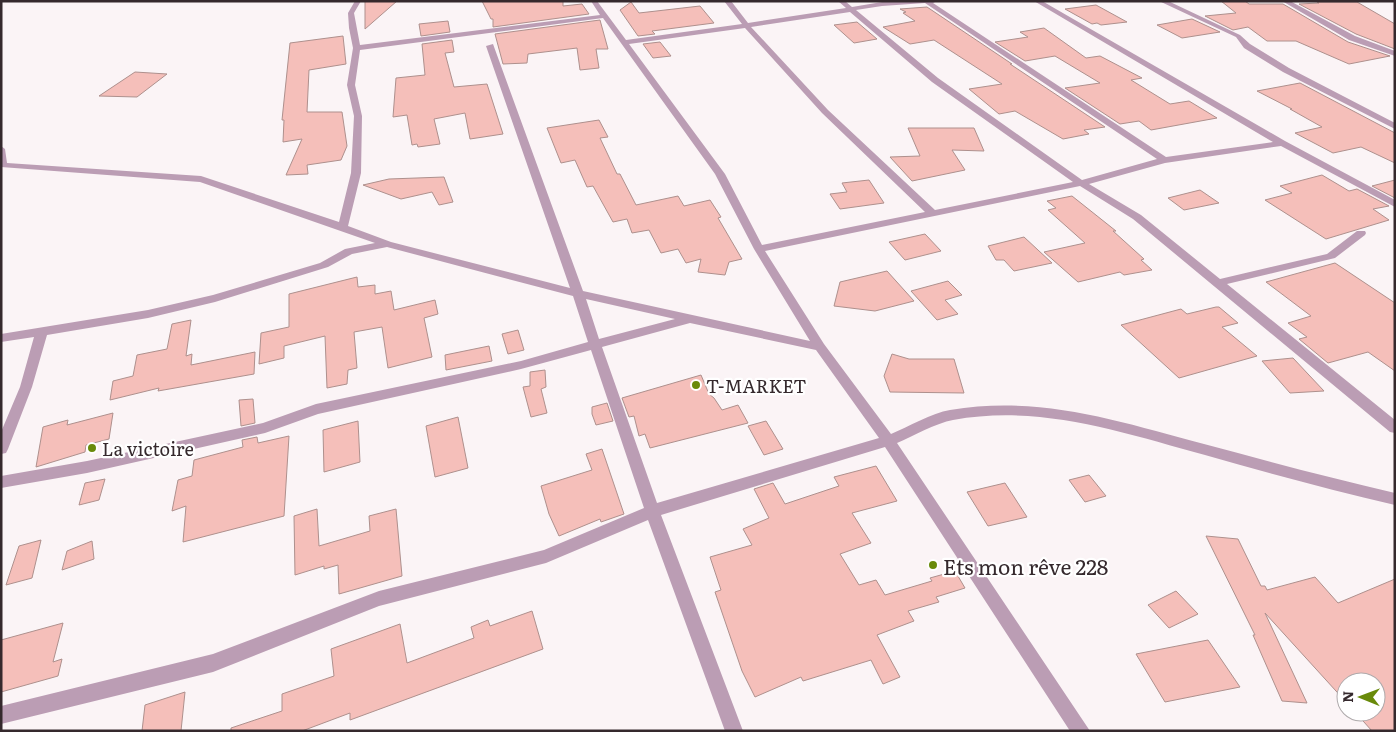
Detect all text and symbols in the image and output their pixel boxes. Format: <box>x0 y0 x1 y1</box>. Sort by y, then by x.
place label: T-MARKET <box>706 372 807 399</box>
marker: T-MARKET <box>690 379 702 391</box>
place label: La victoire <box>102 435 194 462</box>
marker: La victoire <box>86 442 98 454</box>
place label: Ets mon rêve 228 <box>943 550 1108 581</box>
marker: Ets mon rêve 228 <box>927 559 939 571</box>
north arrow <box>1336 672 1386 722</box>
text: N <box>1337 690 1357 703</box>

